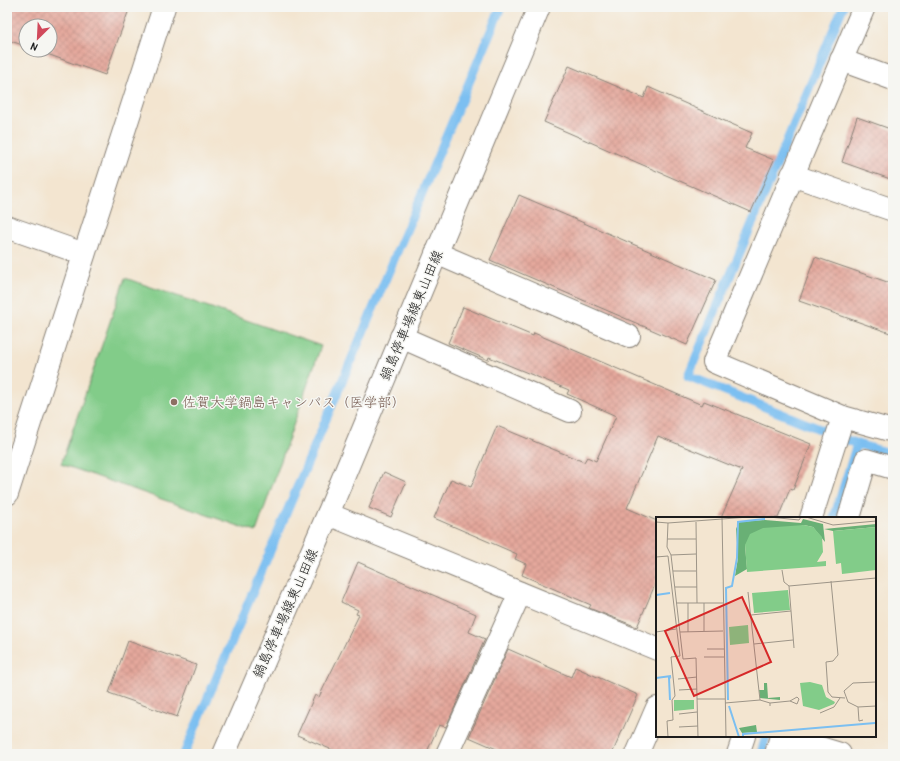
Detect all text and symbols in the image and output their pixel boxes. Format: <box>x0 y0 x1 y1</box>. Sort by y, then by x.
north arrow <box>18 18 58 58</box>
text: N <box>28 39 39 55</box>
street label: 鍋島停車場線東山田線 <box>374 247 447 383</box>
place label: 佐賀大学鍋島キャンパス（医学部） <box>182 392 405 411</box>
marker: 佐賀大学鍋島キャンパス（医学部） <box>169 397 179 407</box>
inset map <box>656 517 876 737</box>
street label: 鍋島停車場線東山田線 <box>247 545 322 681</box>

